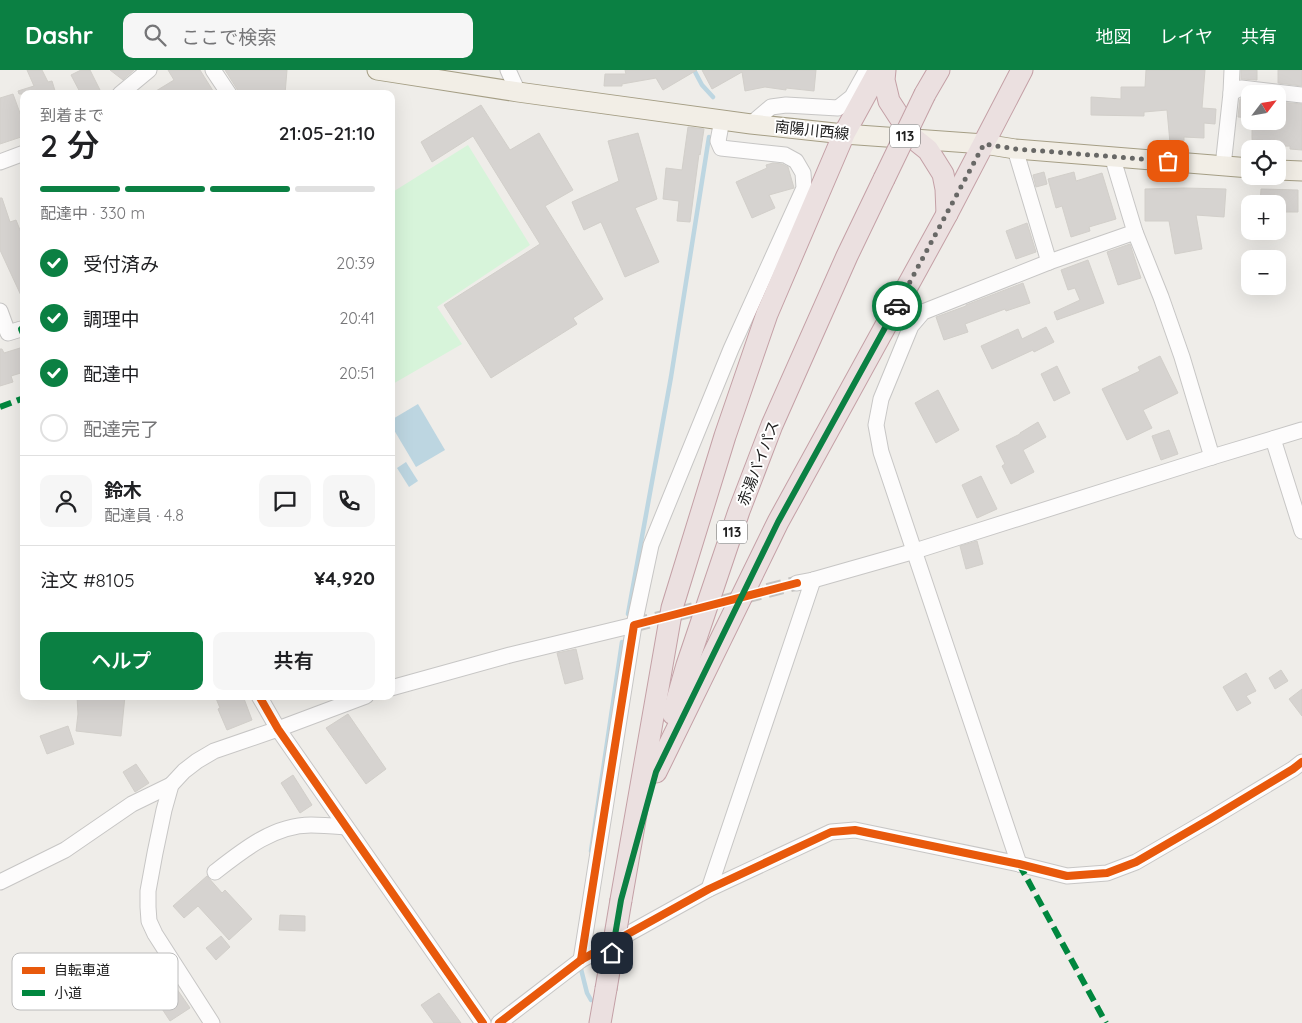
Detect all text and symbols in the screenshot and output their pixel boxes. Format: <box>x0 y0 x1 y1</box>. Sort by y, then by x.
search box <box>123 13 473 58</box>
text: Dashr <box>25 20 93 50</box>
icon: search <box>141 21 169 49</box>
text: ここで検索 <box>181 25 276 49</box>
text: 地図 <box>1096 25 1132 48</box>
text: レイヤ <box>1160 25 1213 48</box>
text: 共有 <box>1241 25 1277 48</box>
north arrow <box>1241 85 1286 130</box>
map controls <box>1241 85 1286 295</box>
text: 到着まで <box>40 105 104 125</box>
street label: 南陽川西線 <box>774 117 850 143</box>
text: 21:05–21:10 <box>279 121 375 145</box>
road number: 113 <box>890 124 920 148</box>
text: 2 分 <box>40 125 99 165</box>
pin <box>1147 140 1189 182</box>
button: locate <box>1241 140 1286 185</box>
icon: bag <box>1154 147 1182 175</box>
button: + <box>1241 195 1286 240</box>
text: 配達中 · 330 m <box>40 203 145 223</box>
icon: check <box>40 249 68 277</box>
button: − <box>1241 250 1286 295</box>
text: 受付済み <box>83 252 159 276</box>
text: 20:39 <box>336 253 375 273</box>
courier <box>872 281 922 331</box>
icon: car <box>883 292 911 320</box>
icon: check <box>40 304 68 332</box>
text: 調理中 <box>83 307 140 331</box>
text: 20:41 <box>339 308 375 328</box>
icon: check <box>40 359 68 387</box>
text: 配達中 <box>83 362 140 386</box>
text: 20:51 <box>339 363 375 383</box>
text: 配達完了 <box>83 417 159 441</box>
street label: 赤湯バイパス <box>733 418 783 508</box>
button: person <box>40 475 92 527</box>
button: chat <box>259 475 311 527</box>
button: phone <box>323 475 375 527</box>
text: 鈴木 <box>104 478 142 502</box>
text: 配達員 · 4.8 <box>104 505 184 525</box>
road number: 113 <box>717 521 747 544</box>
text: ¥4,920 <box>314 566 375 590</box>
text: 注文 #8105 <box>40 568 135 592</box>
button: ヘルプ <box>40 632 203 690</box>
button: 共有 <box>213 632 375 690</box>
pin <box>591 932 633 974</box>
icon: home <box>598 939 626 967</box>
legend <box>12 953 178 1010</box>
text: 自転車道 <box>54 961 110 979</box>
text: 小道 <box>54 984 82 1002</box>

